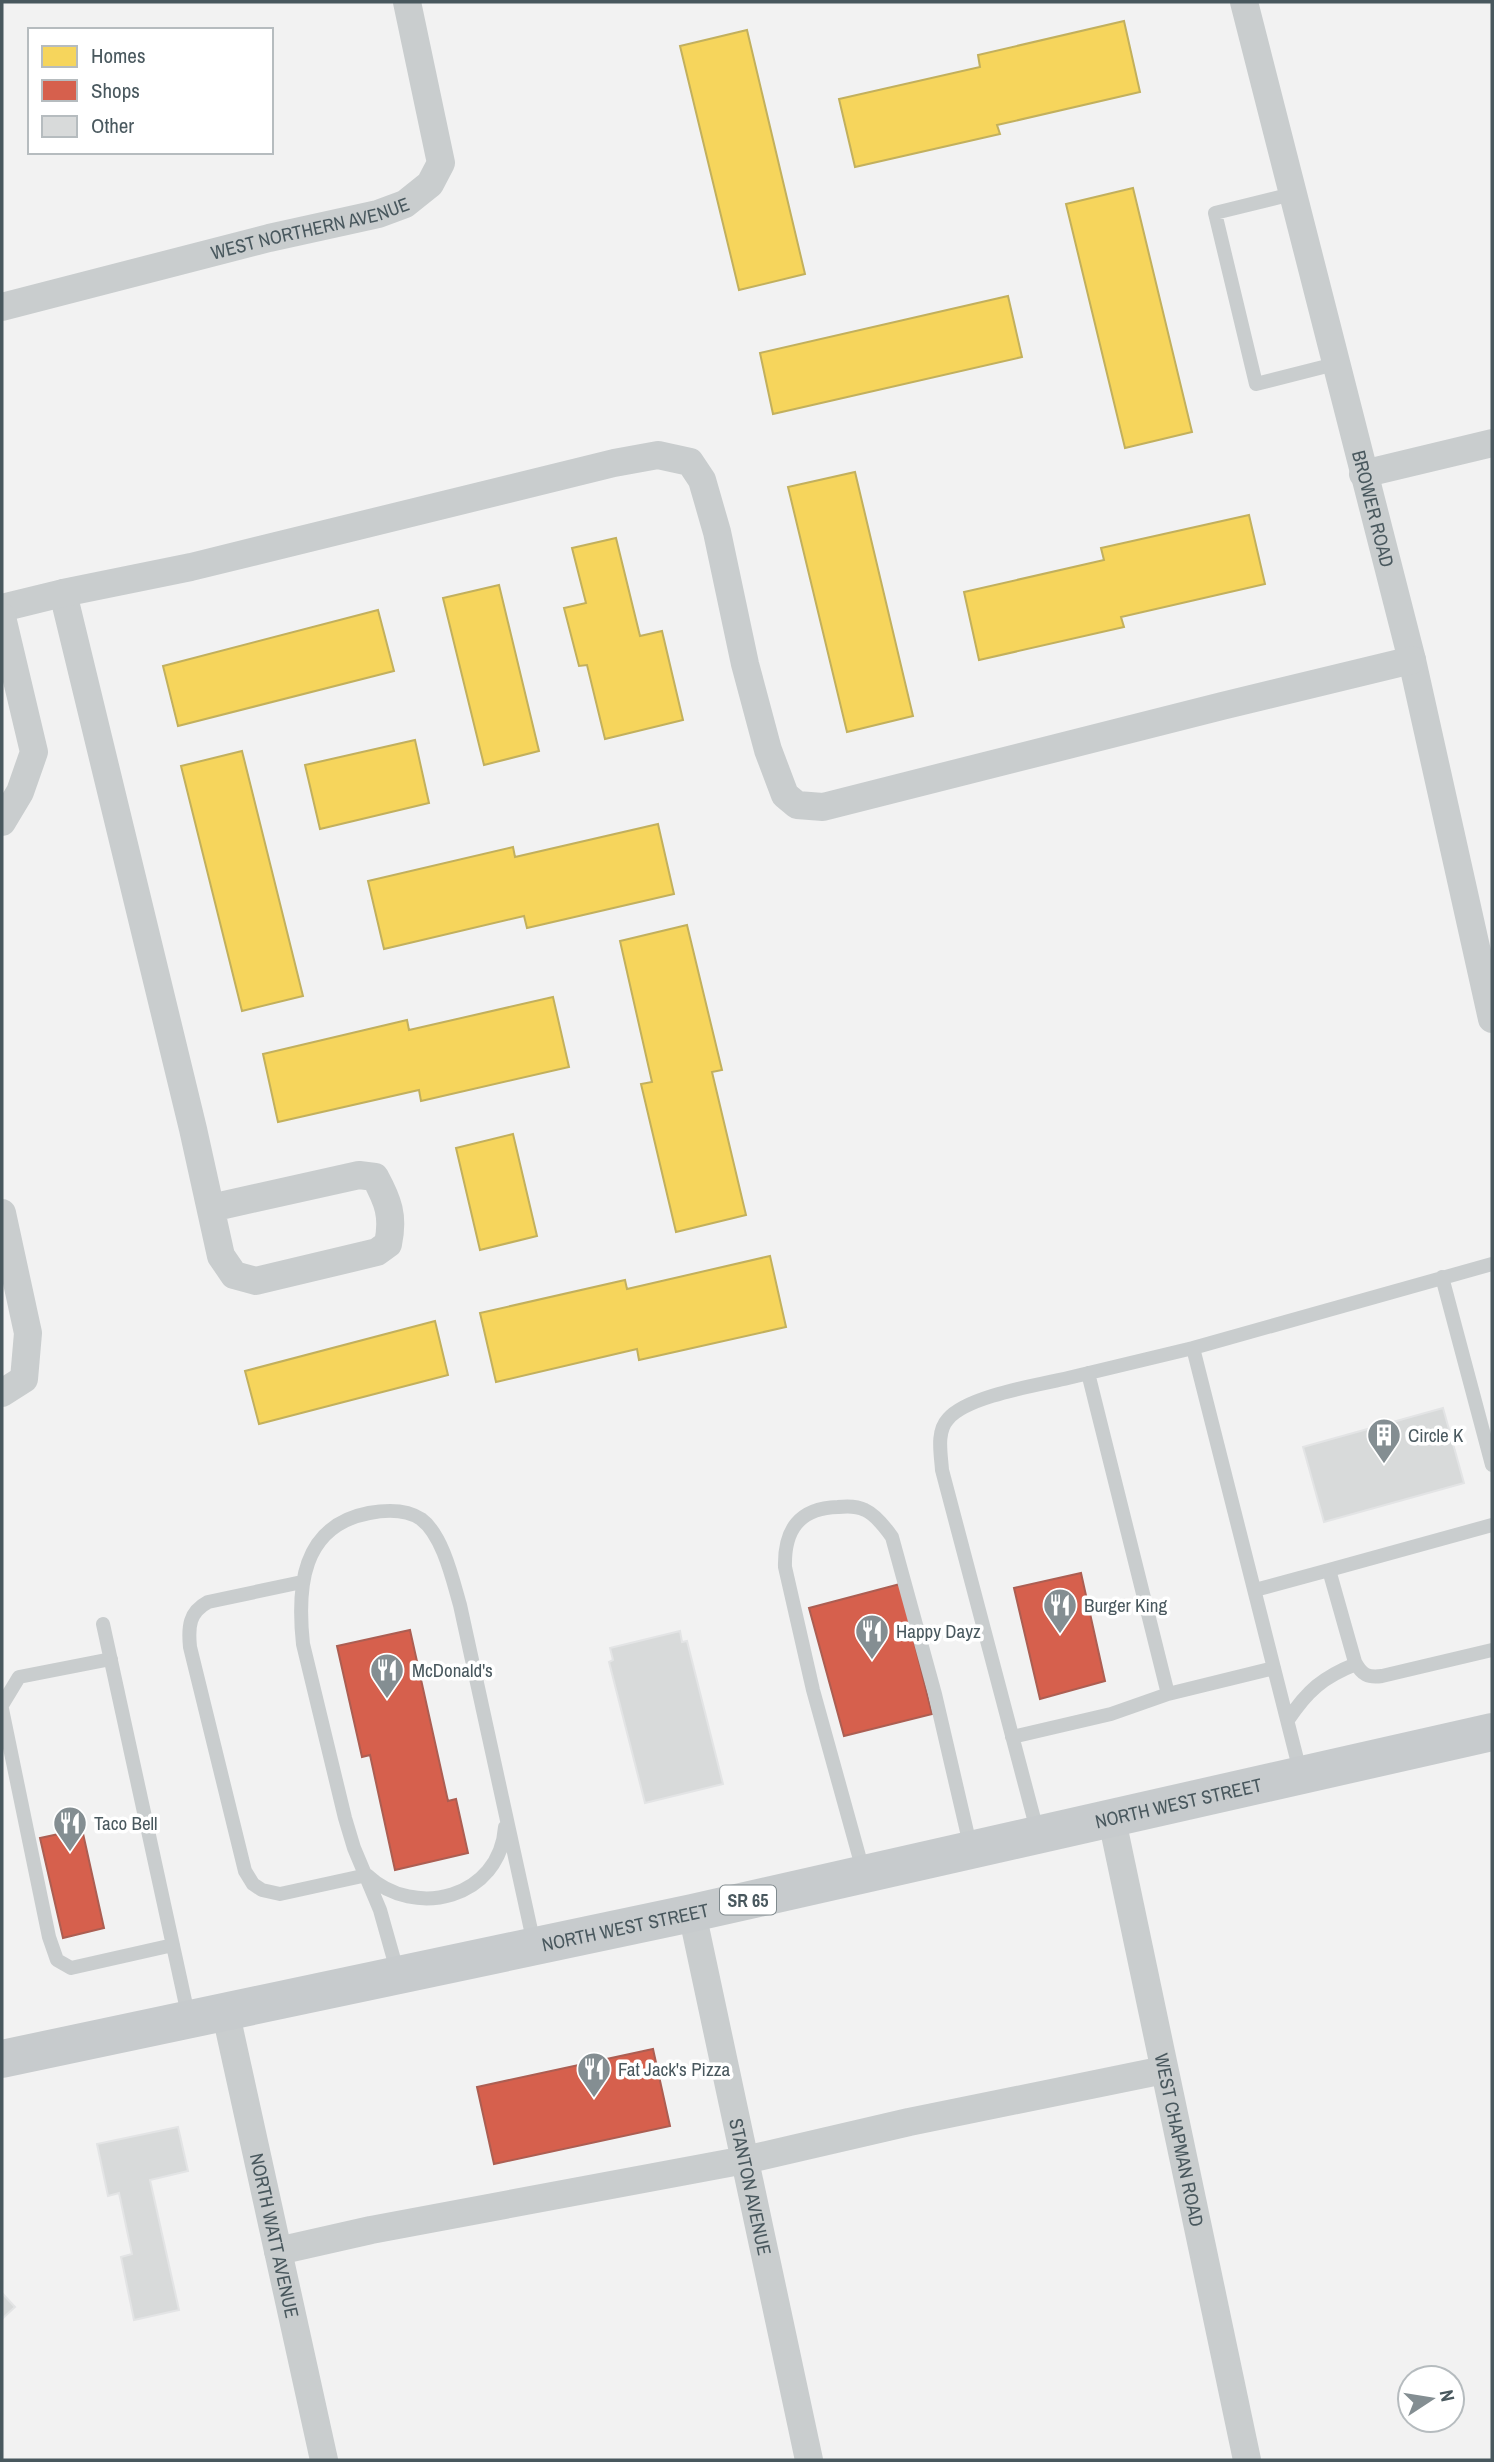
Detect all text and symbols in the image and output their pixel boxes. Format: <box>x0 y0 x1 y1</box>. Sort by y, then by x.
legend <box>28 28 273 154</box>
text: Homes <box>91 41 146 70</box>
text: Shops <box>91 76 140 105</box>
text: Other <box>91 111 134 140</box>
street label: WEST NORTHERN AVENUE <box>208 191 413 265</box>
street label: BROWER ROAD <box>1346 448 1401 570</box>
building icon: Circle K <box>1365 1416 1403 1465</box>
place label: Circle K <box>1408 1422 1464 1448</box>
restaurant icon: Burger King <box>1041 1586 1079 1635</box>
place label: Burger King <box>1084 1592 1167 1618</box>
restaurant icon: Happy Dayz <box>853 1612 891 1661</box>
place label: Happy Dayz <box>896 1618 981 1644</box>
restaurant icon: McDonald's <box>368 1651 406 1700</box>
place label: McDonald's <box>412 1657 493 1683</box>
street label: NORTH WEST STREET <box>1093 1771 1265 1834</box>
restaurant icon: Taco Bell <box>51 1804 89 1853</box>
place label: Taco Bell <box>94 1810 158 1836</box>
road number: SR 65 <box>720 1886 776 1914</box>
street label: NORTH WEST STREET <box>539 1897 712 1957</box>
restaurant icon: Fat Jack's Pizza <box>575 2050 613 2099</box>
street label: WEST CHAPMAN ROAD <box>1149 2051 1210 2229</box>
place label: Fat Jack's Pizza <box>618 2056 731 2082</box>
street label: STANTON AVENUE <box>723 2116 778 2258</box>
street label: NORTH WATT AVENUE <box>244 2151 305 2321</box>
north arrow <box>1396 2364 1466 2434</box>
text: N <box>1434 2387 1462 2404</box>

